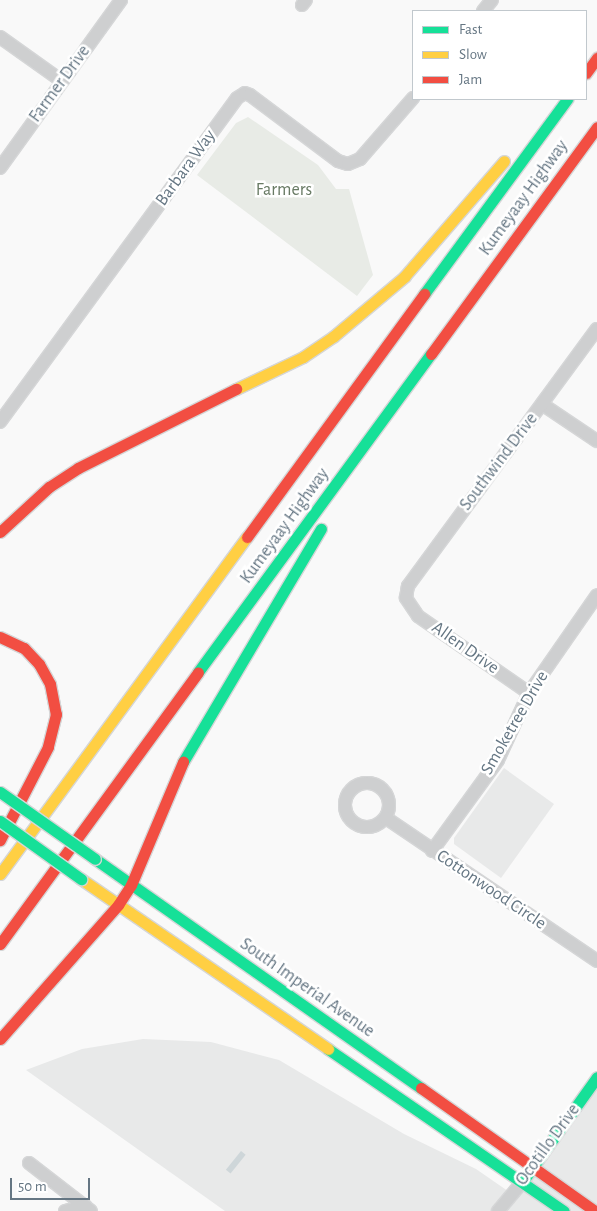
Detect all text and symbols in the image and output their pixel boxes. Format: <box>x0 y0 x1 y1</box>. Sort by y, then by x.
legend <box>412 10 587 100</box>
text: Fast <box>459 22 482 37</box>
street label: Farmer Drive <box>25 41 95 127</box>
text: Slow <box>459 47 487 62</box>
text: Jam <box>459 72 482 87</box>
street label: Barbara Way <box>151 126 221 210</box>
street label: Kumeyaay Highway <box>475 136 573 260</box>
park label: Farmers <box>256 179 312 201</box>
street label: Southwind Drive <box>455 409 543 515</box>
street label: Kumeyaay Highway <box>236 464 334 588</box>
street label: Allen Drive <box>427 617 503 679</box>
street label: Smoketree Drive <box>477 667 553 779</box>
street label: Cottonwood Circle <box>432 845 550 935</box>
street label: South Imperial Avenue <box>236 934 378 1042</box>
street label: Ocotillo Drive <box>511 1100 585 1190</box>
scale bar <box>12 1168 92 1200</box>
text: 50 m <box>18 1179 47 1194</box>

